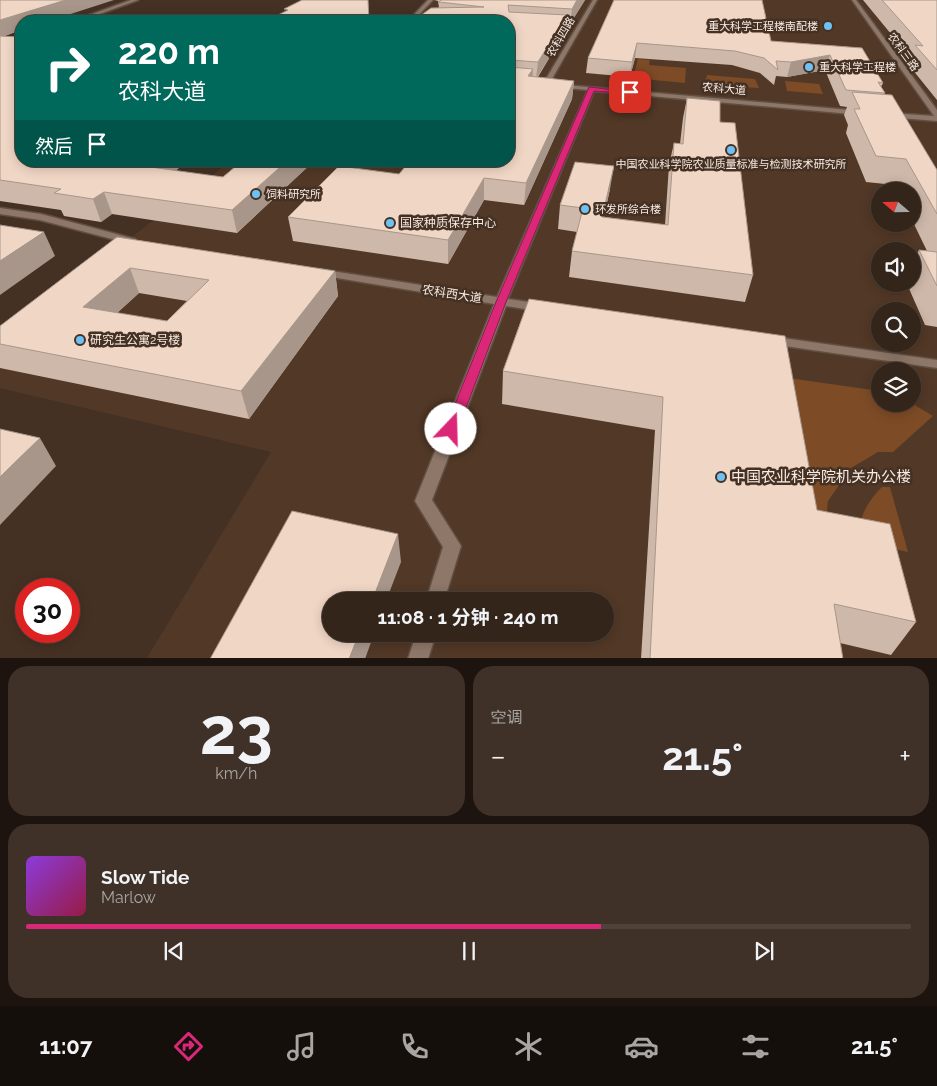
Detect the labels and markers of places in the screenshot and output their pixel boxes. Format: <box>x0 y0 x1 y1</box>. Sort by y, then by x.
place label: 重大科学工程楼南配楼 <box>708 20 818 33</box>
marker: 重大科学工程楼南配楼 <box>822 20 834 32</box>
marker: 重大科学工程楼 <box>803 61 815 73</box>
place label: 重大科学工程楼 <box>819 61 896 74</box>
pin <box>609 71 651 113</box>
marker: 中国农业科学院农业质量标准与检测技术研究所 <box>725 144 737 156</box>
place label: 中国农业科学院农业质量标准与检测技术研究所 <box>616 158 847 171</box>
marker: 饲料研究所 <box>250 188 262 200</box>
place label: 饲料研究所 <box>266 188 321 201</box>
marker: 环发所综合楼 <box>579 203 591 215</box>
place label: 环发所综合楼 <box>595 203 661 216</box>
place label: 国家种质保存中心 <box>400 216 496 230</box>
marker: 国家种质保存中心 <box>384 217 396 229</box>
place label: 研究生公寓2号楼 <box>90 333 180 347</box>
marker: 研究生公寓2号楼 <box>74 334 86 346</box>
place label: 中国农业科学院机关办公楼 <box>731 468 911 486</box>
marker: 中国农业科学院机关办公楼 <box>715 471 727 483</box>

